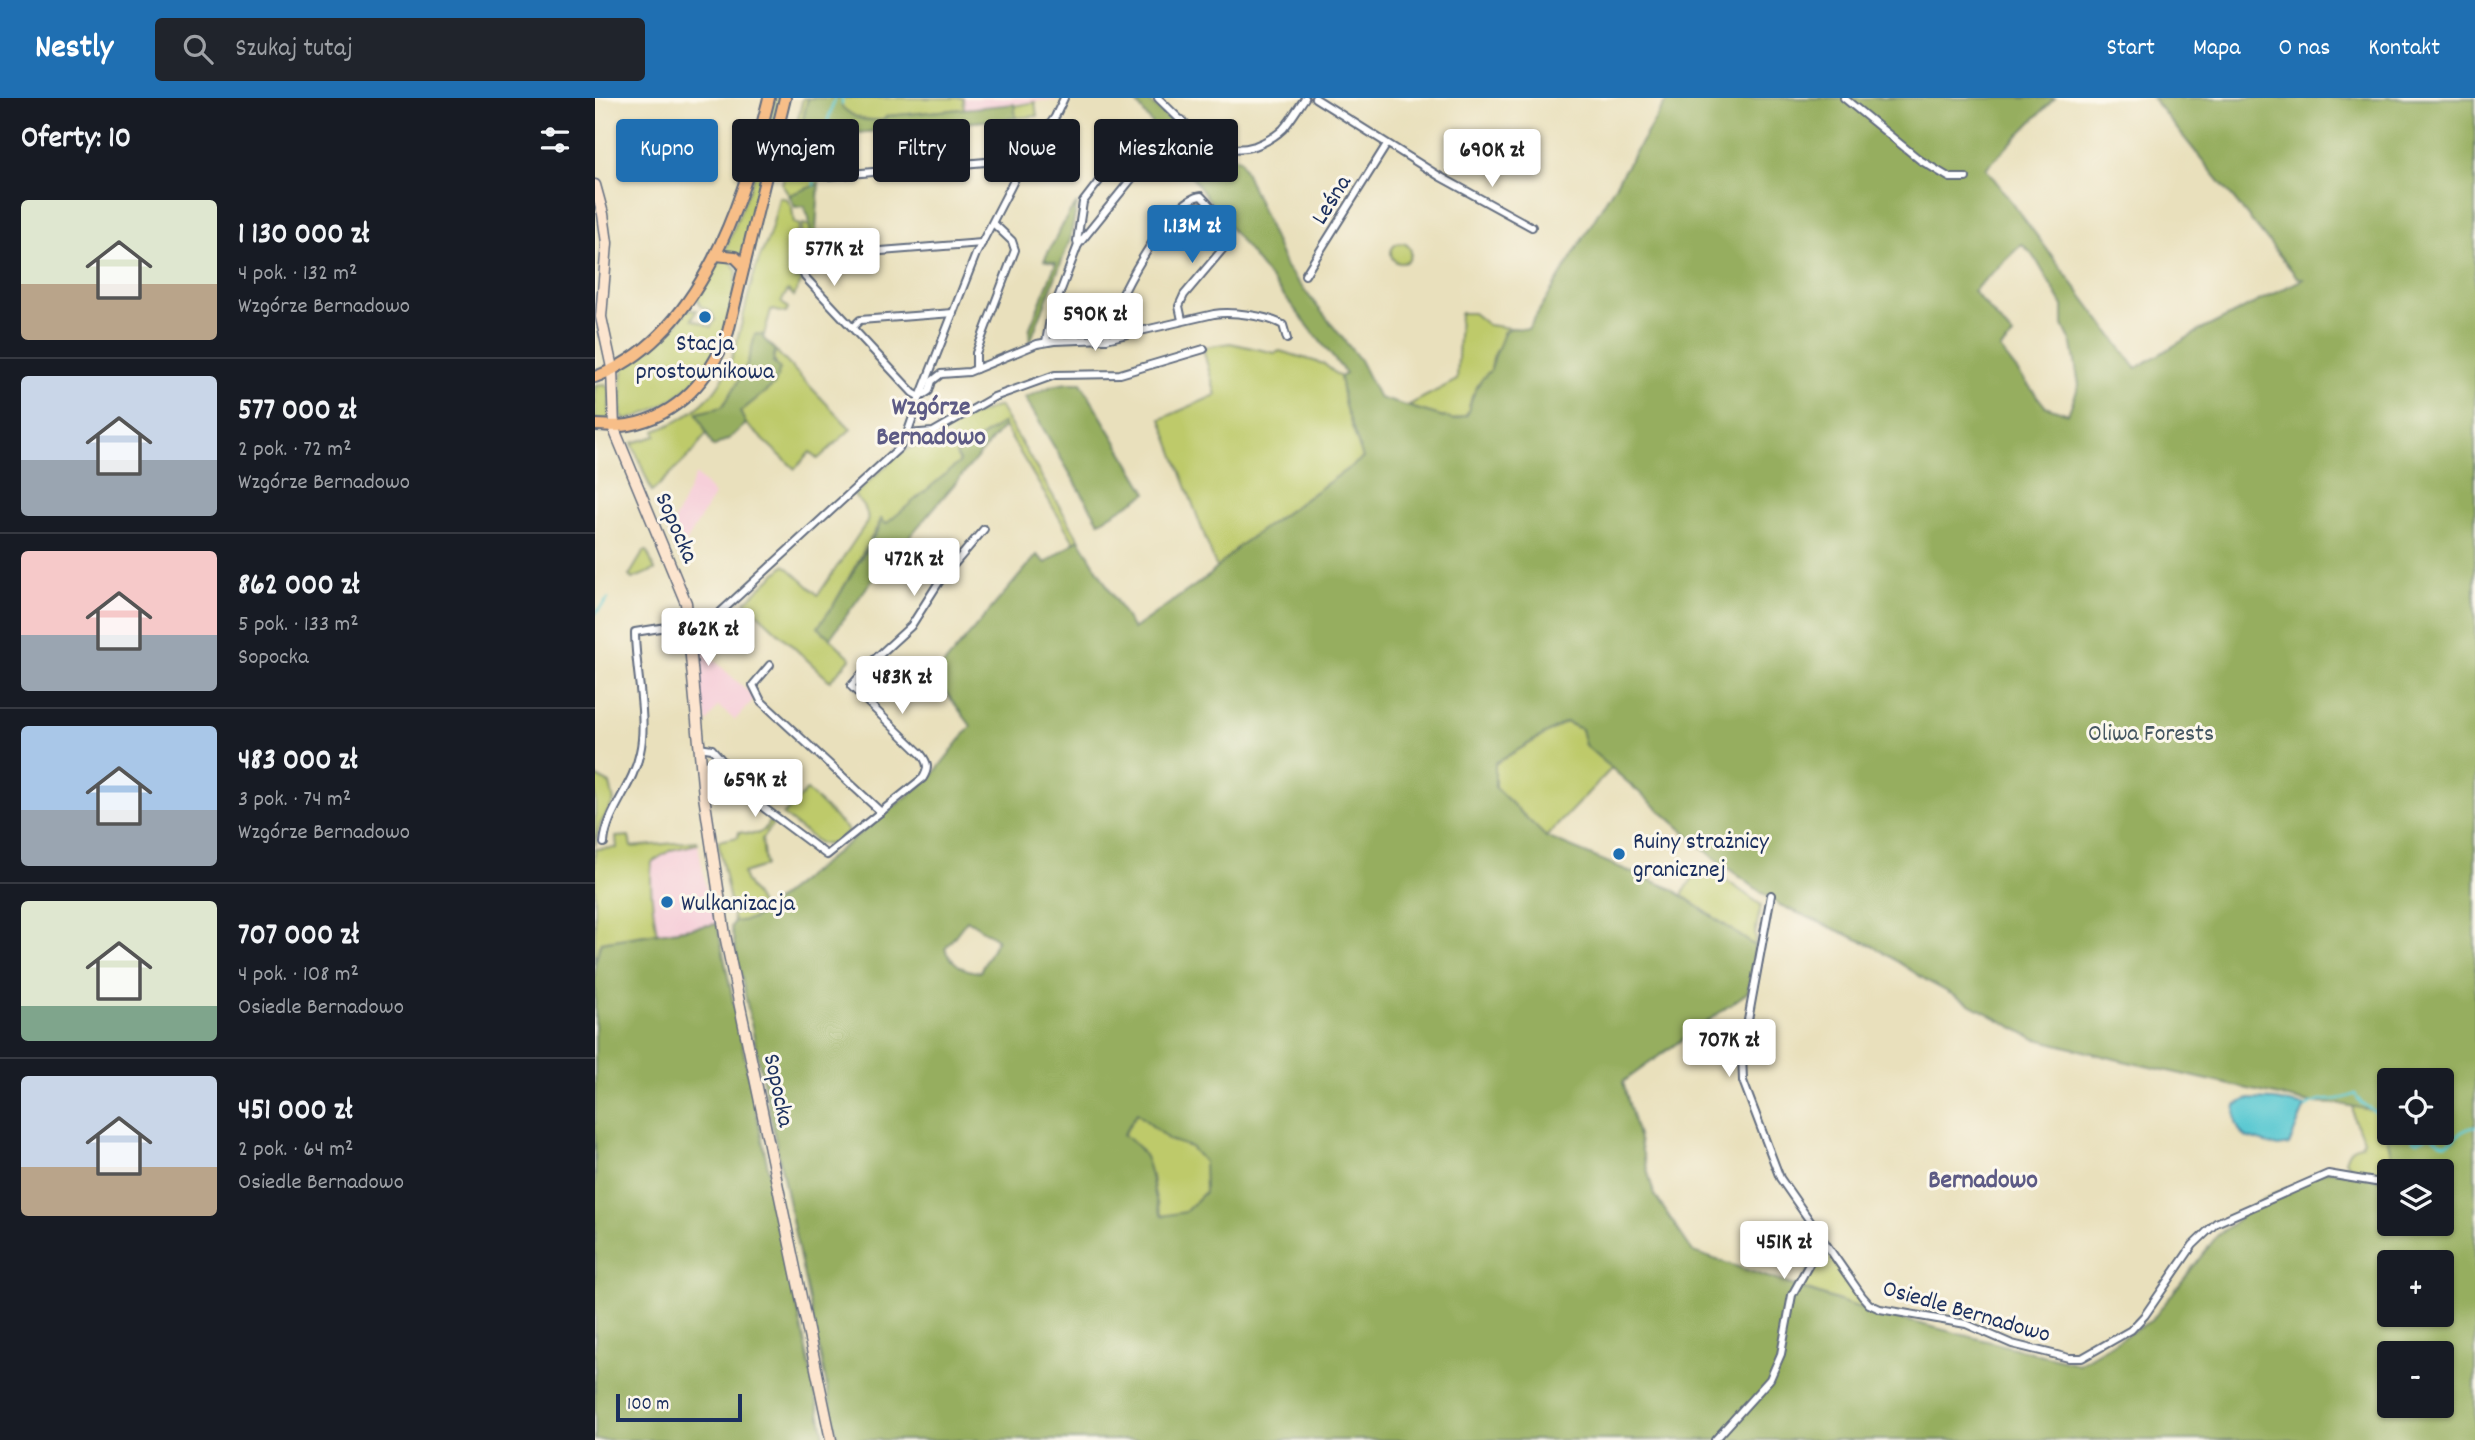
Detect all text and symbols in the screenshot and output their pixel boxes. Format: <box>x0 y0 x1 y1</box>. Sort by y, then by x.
search box <box>155 18 645 81</box>
text: Nestly <box>35 26 113 73</box>
icon: search <box>179 30 217 68</box>
text: Szukaj tutaj <box>235 31 353 68</box>
text: Start <box>2106 32 2155 66</box>
text: Mapa <box>2193 32 2241 66</box>
text: O nas <box>2279 32 2330 66</box>
text: Kontakt <box>2368 32 2440 66</box>
text: Oferty: 10 <box>21 119 131 162</box>
chip: Kupno <box>616 119 718 182</box>
chip: Wynajem <box>732 119 859 182</box>
chip: Filtry <box>873 119 970 182</box>
chip: Nowe <box>984 119 1080 182</box>
chip: Mieszkanie <box>1094 119 1238 182</box>
icon: filters <box>536 121 574 159</box>
pin: 690K zł <box>1427 130 1557 189</box>
text: 690K zł <box>1460 135 1524 168</box>
street label: Leśna <box>1304 168 1361 232</box>
pin: 1.13M zł <box>1120 206 1264 265</box>
text: 1.13M zł <box>1163 211 1221 244</box>
text: 1 130 000 zł <box>238 215 369 258</box>
icon: home <box>77 228 161 312</box>
pin: 577K zł <box>769 228 899 288</box>
text: 577K zł <box>805 234 863 267</box>
text: 4 pok. · 132 m² <box>238 258 357 291</box>
text: Wzgórze Bernadowo <box>238 291 410 324</box>
pin: 590K zł <box>1030 294 1160 353</box>
text: 590K zł <box>1063 299 1127 332</box>
marker: Stacja prostownikowa <box>697 309 713 325</box>
place label: Stacja prostownikowa <box>636 328 775 390</box>
district label: Wzgórze Bernadowo <box>876 390 986 457</box>
text: 577 000 zł <box>238 391 357 434</box>
icon: home <box>77 404 161 488</box>
text: 2 pok. · 72 m² <box>238 434 352 467</box>
text: Wzgórze Bernadowo <box>238 467 410 500</box>
street label: Sopocka <box>645 488 706 569</box>
pin: 472K zł <box>849 538 979 598</box>
text: 472K zł <box>885 544 943 577</box>
text: 862 000 zł <box>238 566 360 609</box>
icon: home <box>77 579 161 663</box>
pin: 862K zł <box>643 608 773 668</box>
text: 5 pok. · 133 m² <box>238 609 359 642</box>
text: 862K zł <box>678 614 739 647</box>
text: Sopocka <box>238 642 309 675</box>
pin: 483K zł <box>837 656 967 716</box>
text: 483K zł <box>872 662 932 695</box>
park label: Oliwa Forests <box>2088 718 2214 752</box>
text: 483 000 zł <box>238 741 358 784</box>
icon: home <box>77 754 161 838</box>
pin: 659K zł <box>690 760 820 819</box>
text: 659K zł <box>724 765 786 798</box>
text: 3 pok. · 74 m² <box>238 784 351 817</box>
text: Wzgórze Bernadowo <box>238 817 410 850</box>
place label: Ruiny strażnicy granicznej <box>1633 826 1770 888</box>
marker: Ruiny strażnicy granicznej <box>1611 846 1627 862</box>
place label: Wulkanizacja <box>681 888 796 922</box>
marker: Wulkanizacja <box>659 894 675 910</box>
text: 707 000 zł <box>238 916 359 959</box>
icon: home <box>77 929 161 1013</box>
text: 4 pok. · 108 m² <box>238 959 359 992</box>
text: Osiedle Bernadowo <box>238 992 404 1025</box>
pin: 707K zł <box>1664 1020 1794 1079</box>
text: 707K zł <box>1699 1025 1759 1058</box>
street label: Sopocka <box>753 1051 802 1131</box>
map controls <box>2377 1068 2454 1418</box>
button: locate <box>2377 1068 2454 1145</box>
text: 451 000 zł <box>238 1091 353 1134</box>
icon: home <box>77 1104 161 1188</box>
text: 2 pok. · 64 m² <box>238 1134 353 1167</box>
button: layers <box>2377 1159 2454 1236</box>
district label: Bernadowo <box>1928 1163 2038 1200</box>
text: Osiedle Bernadowo <box>238 1167 404 1200</box>
pin: 451K zł <box>1719 1222 1849 1281</box>
text: 451K zł <box>1756 1227 1812 1260</box>
button: + <box>2377 1250 2454 1327</box>
street label: Osiedle Bernadowo <box>1878 1273 2054 1353</box>
button: − <box>2377 1341 2454 1418</box>
scale bar <box>616 1391 742 1423</box>
text: 100 m <box>627 1392 669 1419</box>

